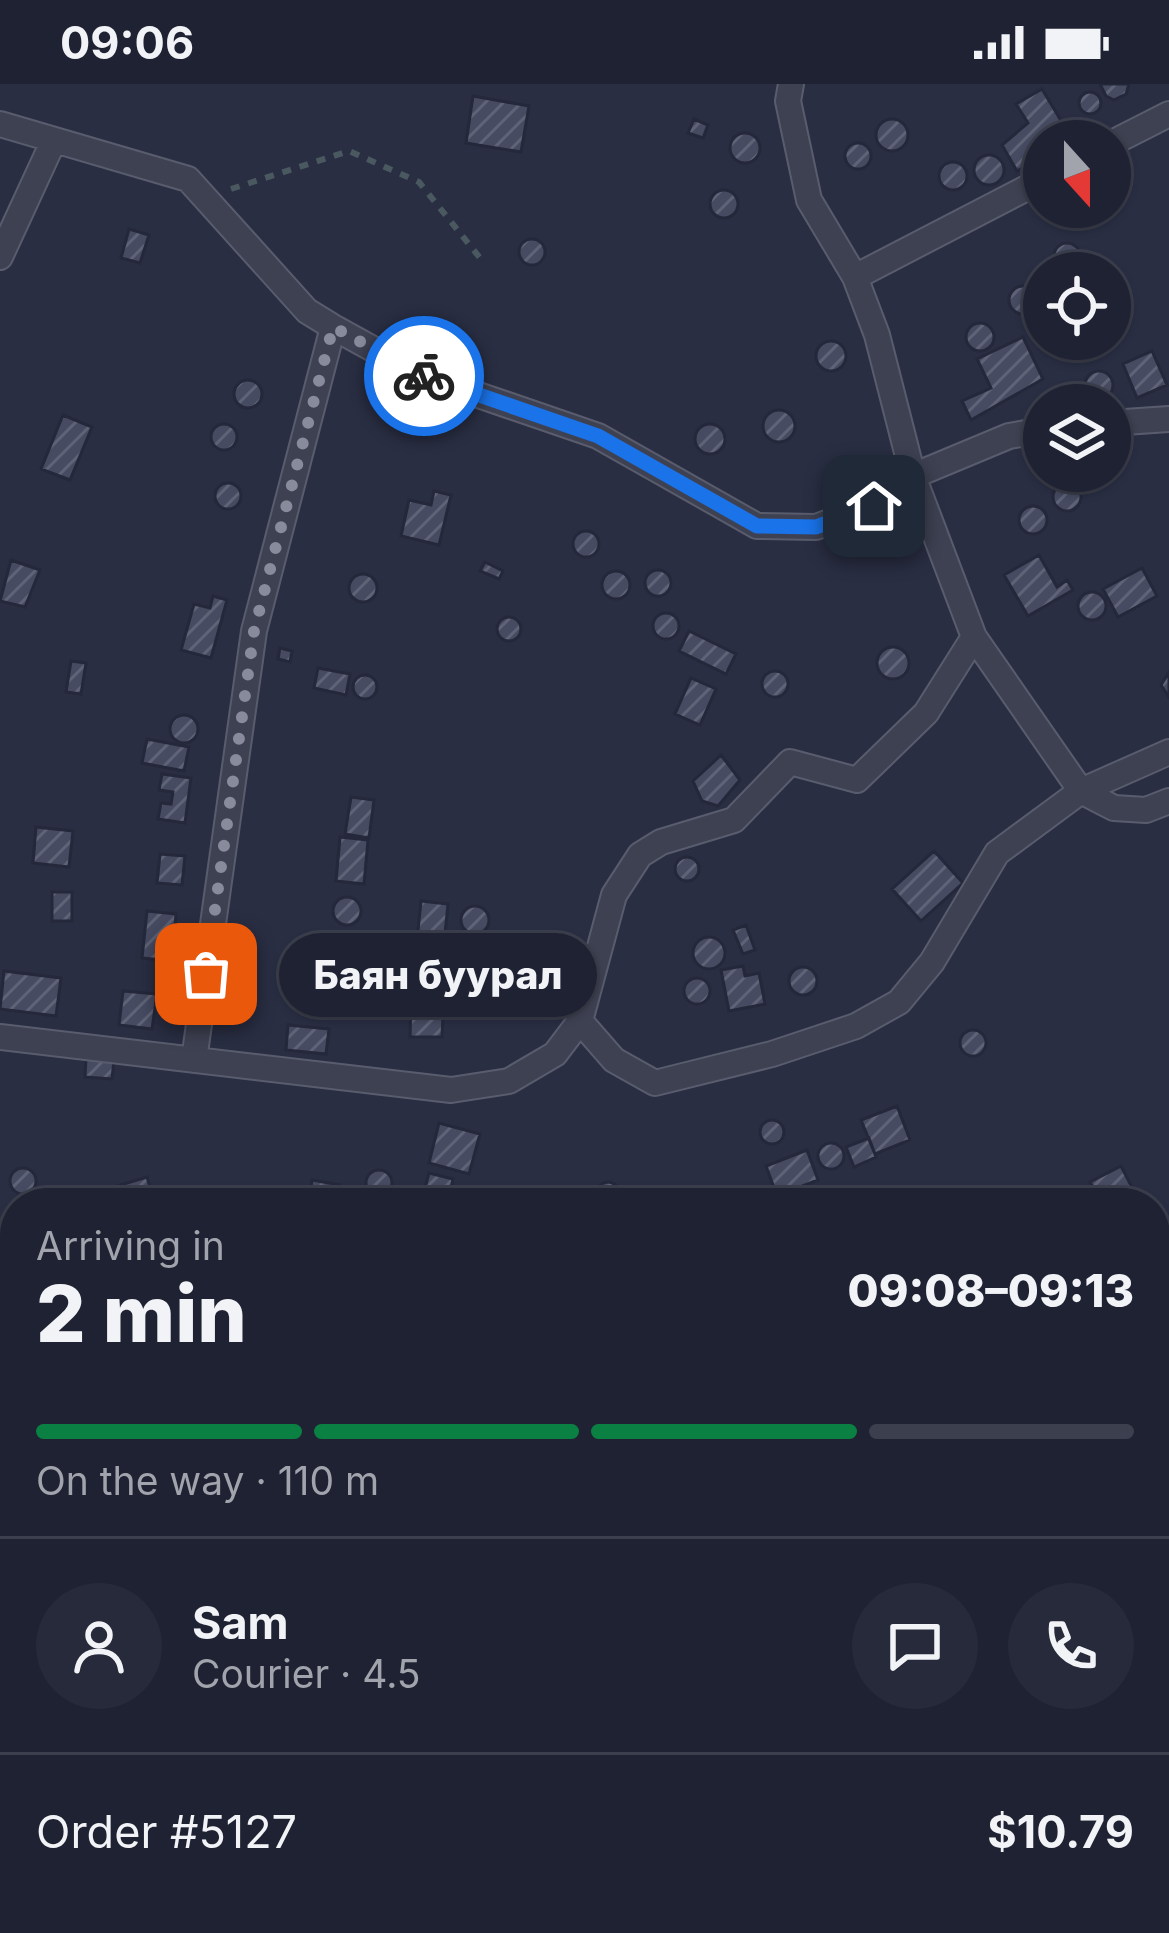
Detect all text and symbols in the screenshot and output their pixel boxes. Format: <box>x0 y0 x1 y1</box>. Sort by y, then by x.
text: 09:06 <box>60 15 194 70</box>
north arrow <box>1023 120 1131 228</box>
map controls <box>1023 120 1131 492</box>
button: locate <box>1023 252 1131 360</box>
courier <box>364 316 484 436</box>
icon: bike <box>391 343 457 409</box>
button: layers <box>1023 384 1131 492</box>
pin <box>823 455 925 557</box>
icon: home <box>841 473 907 539</box>
pin <box>155 923 257 1025</box>
callout: Баян буурал <box>278 932 596 1016</box>
icon: bag <box>173 941 239 1007</box>
text: Баян буурал <box>314 951 562 998</box>
text: Arriving in <box>36 1222 225 1269</box>
text: 09:08–09:13 <box>848 1263 1134 1318</box>
text: 2 min <box>36 1266 247 1361</box>
text: On the way · 110 m <box>36 1457 379 1504</box>
button: person <box>36 1583 162 1709</box>
button: chat <box>852 1583 978 1709</box>
button: phone <box>1008 1583 1134 1709</box>
text: Sam <box>192 1595 289 1650</box>
text: Courier · 4.5 <box>192 1650 421 1697</box>
text: Order #5127 <box>36 1804 297 1859</box>
text: $10.79 <box>987 1804 1134 1859</box>

